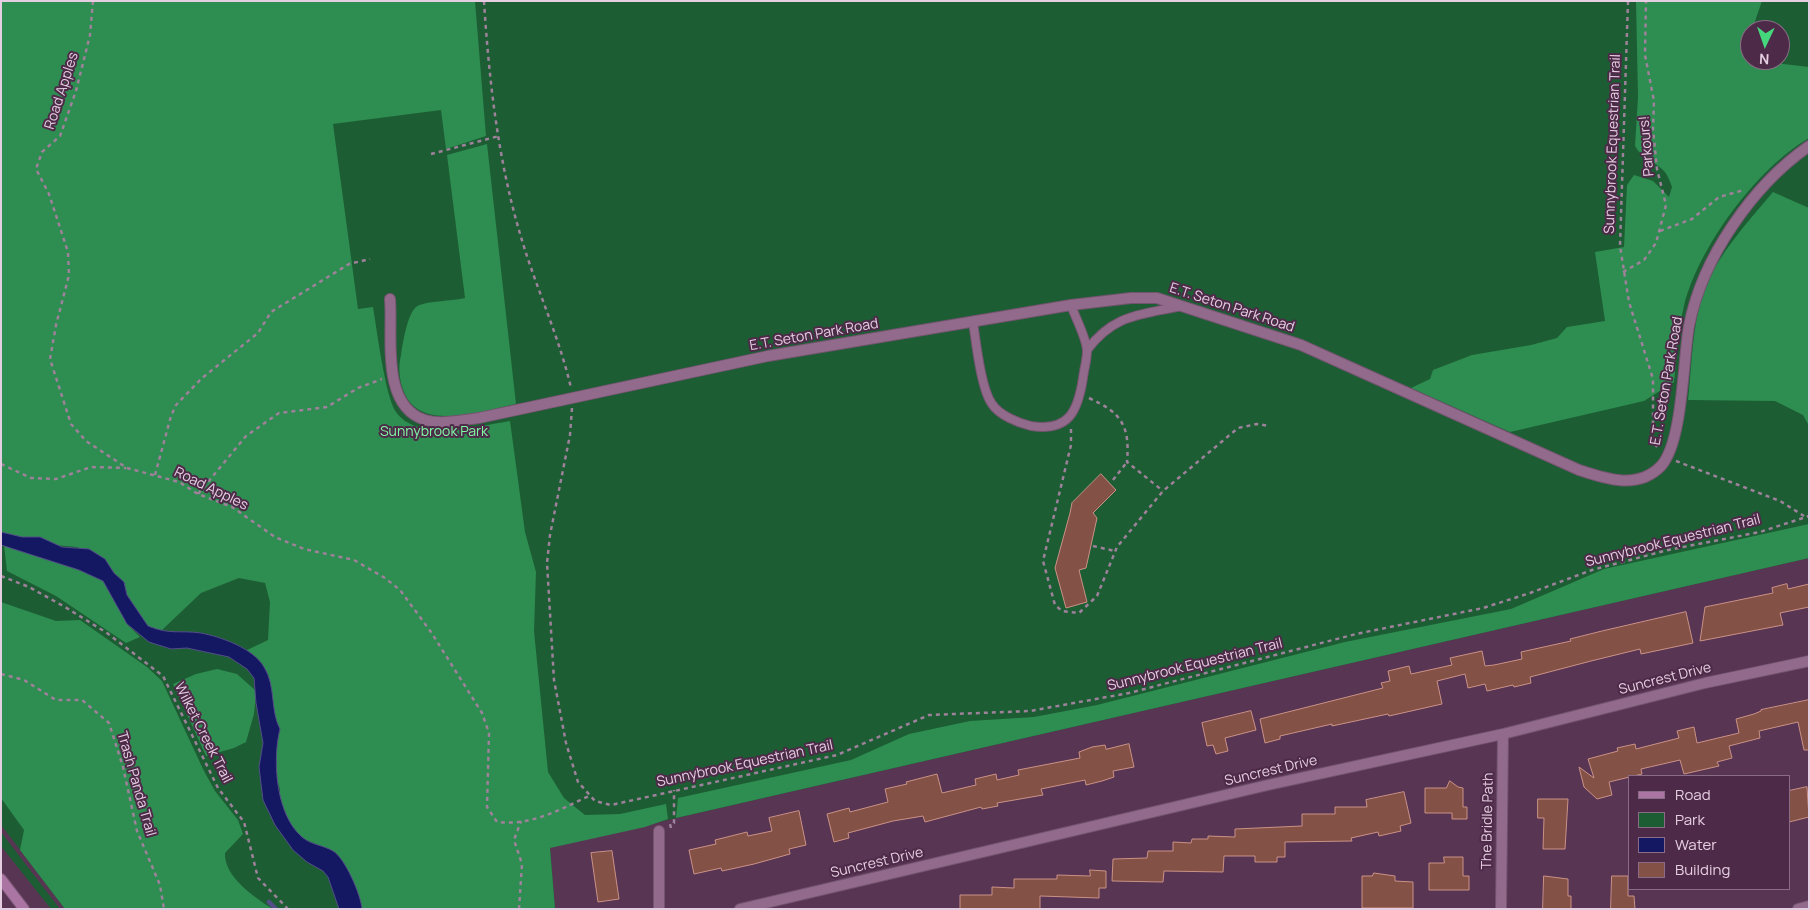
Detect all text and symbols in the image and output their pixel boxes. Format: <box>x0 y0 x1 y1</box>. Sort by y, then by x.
north arrow <box>1740 20 1790 70</box>
street label: Road Apples <box>42 50 82 132</box>
text: N <box>1759 50 1770 69</box>
street label: Sunnybrook Equestrian Trail <box>1601 54 1625 234</box>
street label: Parkours! <box>1636 115 1658 177</box>
street label: E.T. Seton Park Road <box>1167 280 1297 336</box>
street label: E.T. Seton Park Road <box>748 315 880 355</box>
street label: E.T. Seton Park Road <box>1647 315 1687 447</box>
park label: Sunnybrook Park <box>380 424 488 440</box>
street label: Road Apples <box>171 464 251 514</box>
street label: Sunnybrook Equestrian Trail <box>1584 511 1762 571</box>
street label: Sunnybrook Equestrian Trail <box>1106 635 1284 695</box>
street label: Suncrest Drive <box>1617 659 1713 699</box>
street label: Wilket Creek Trail <box>170 680 236 786</box>
street label: Trash Panda Trail <box>113 730 159 838</box>
street label: Sunnybrook Equestrian Trail <box>655 737 835 791</box>
street label: Suncrest Drive <box>1223 752 1319 790</box>
street label: The Bridle Path <box>1479 772 1497 870</box>
legend <box>1628 775 1790 890</box>
text: Road <box>1675 784 1711 805</box>
text: Park <box>1675 809 1705 830</box>
text: Water <box>1675 834 1717 855</box>
street label: Suncrest Drive <box>829 844 925 882</box>
text: Building <box>1675 859 1730 880</box>

